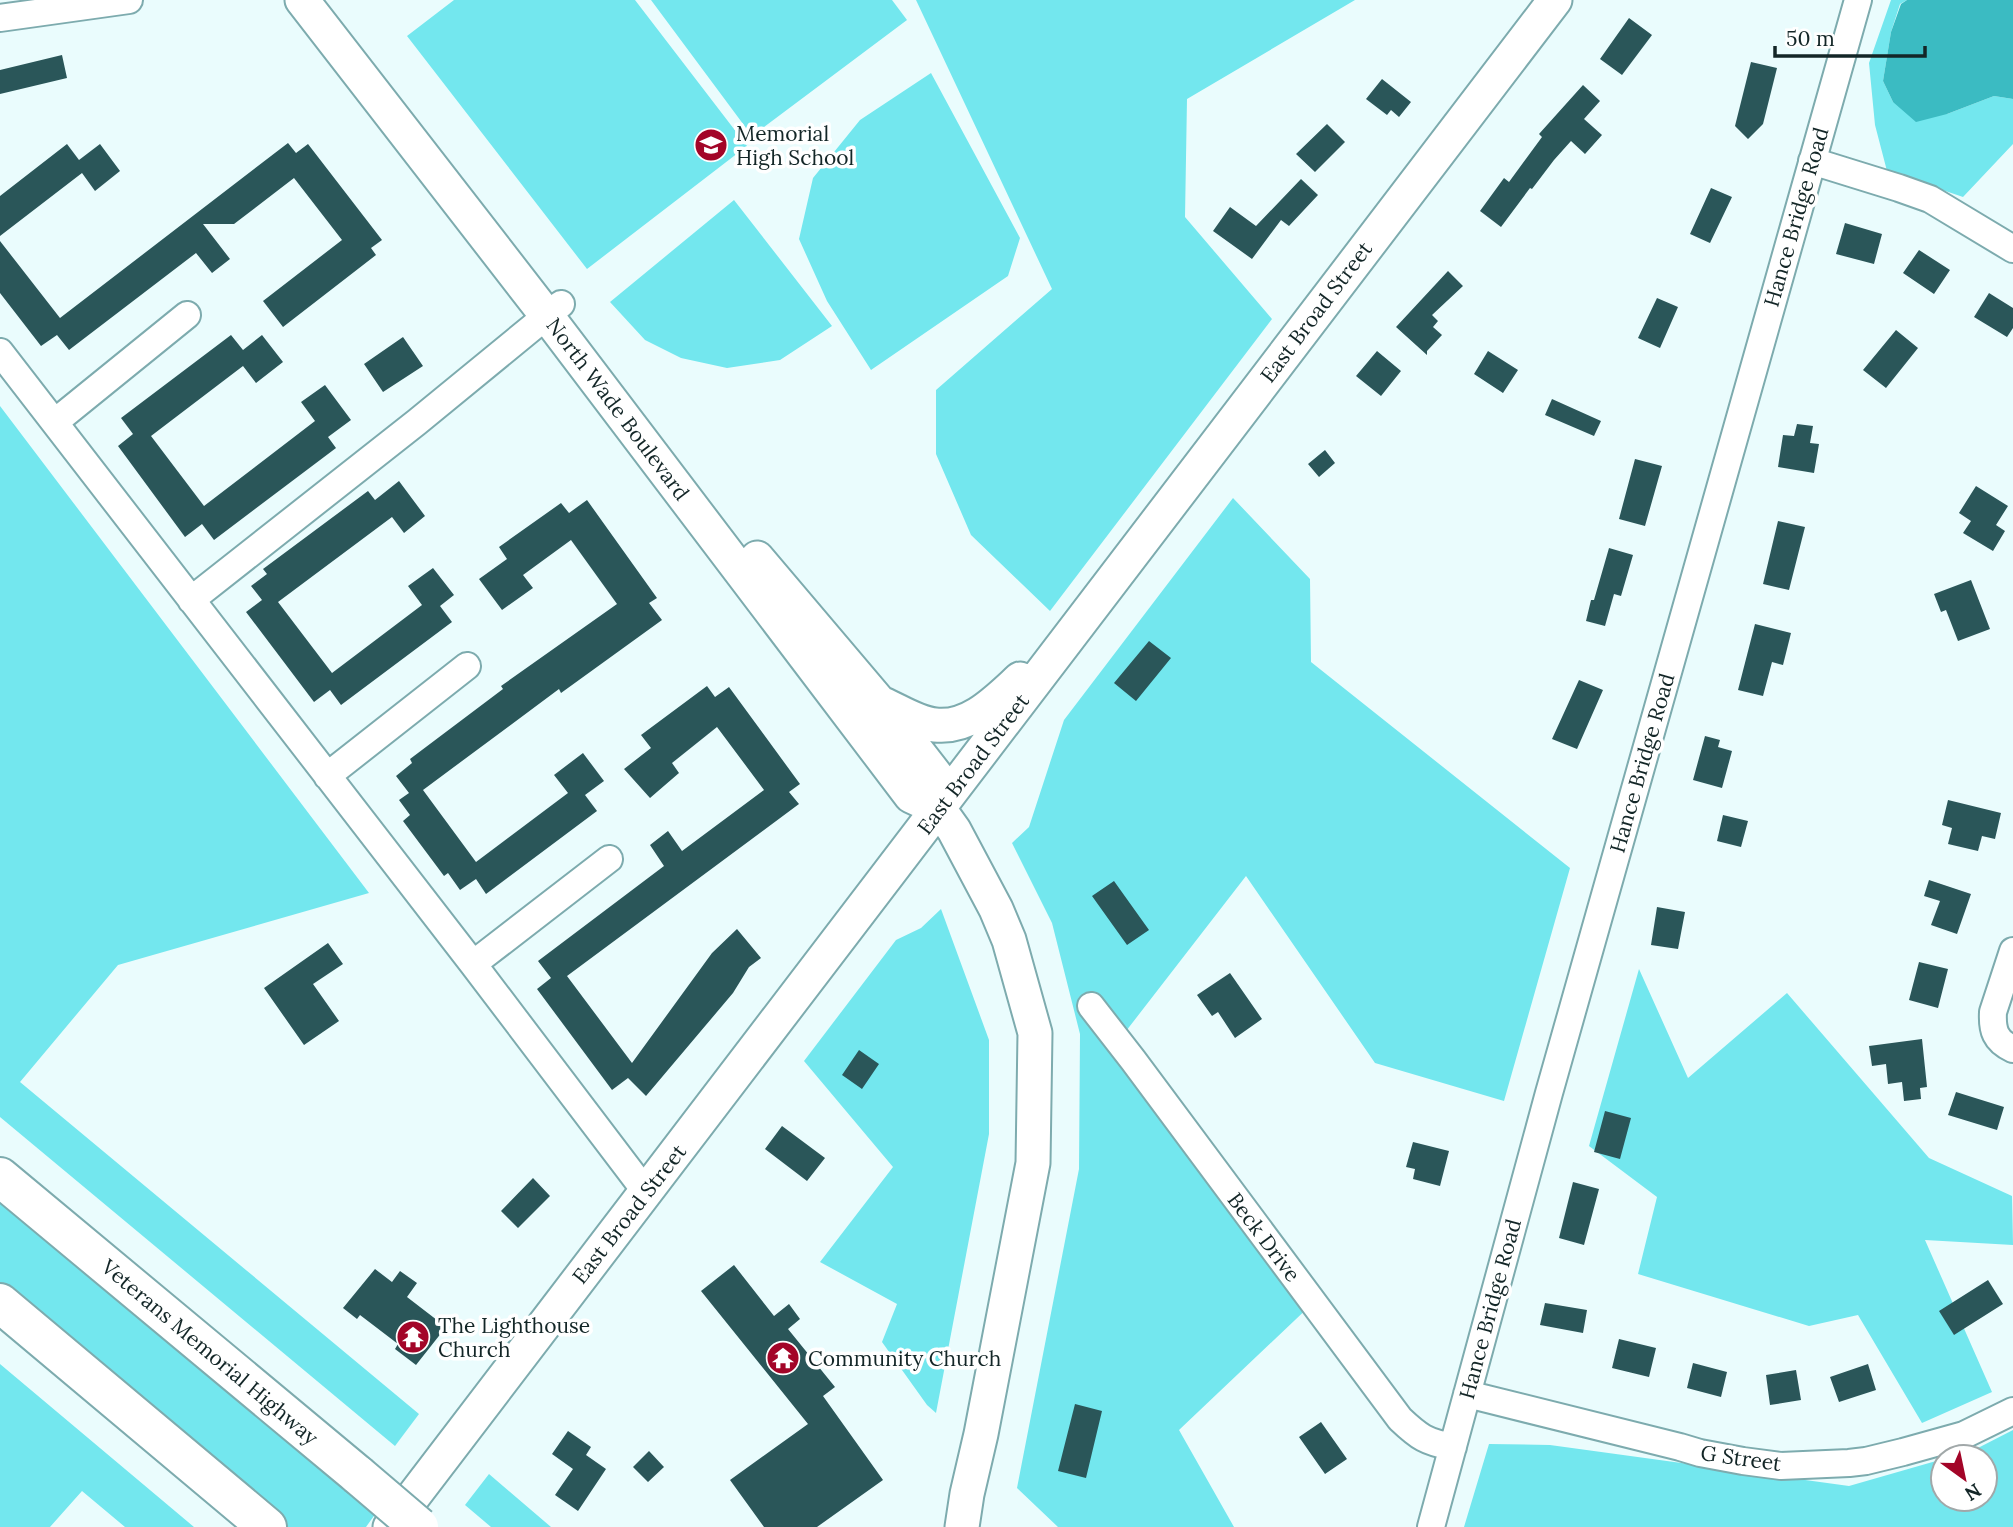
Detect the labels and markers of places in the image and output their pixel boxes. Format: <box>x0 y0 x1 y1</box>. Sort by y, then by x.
place label: Memorial High School <box>736 120 854 171</box>
school or university icon: Memorial High School <box>692 126 730 164</box>
place label: The Lighthouse Church <box>438 1312 590 1363</box>
temple icon: The Lighthouse Church <box>394 1318 432 1356</box>
temple icon: Community Church <box>764 1339 802 1377</box>
place label: Community Church <box>808 1345 1001 1372</box>

